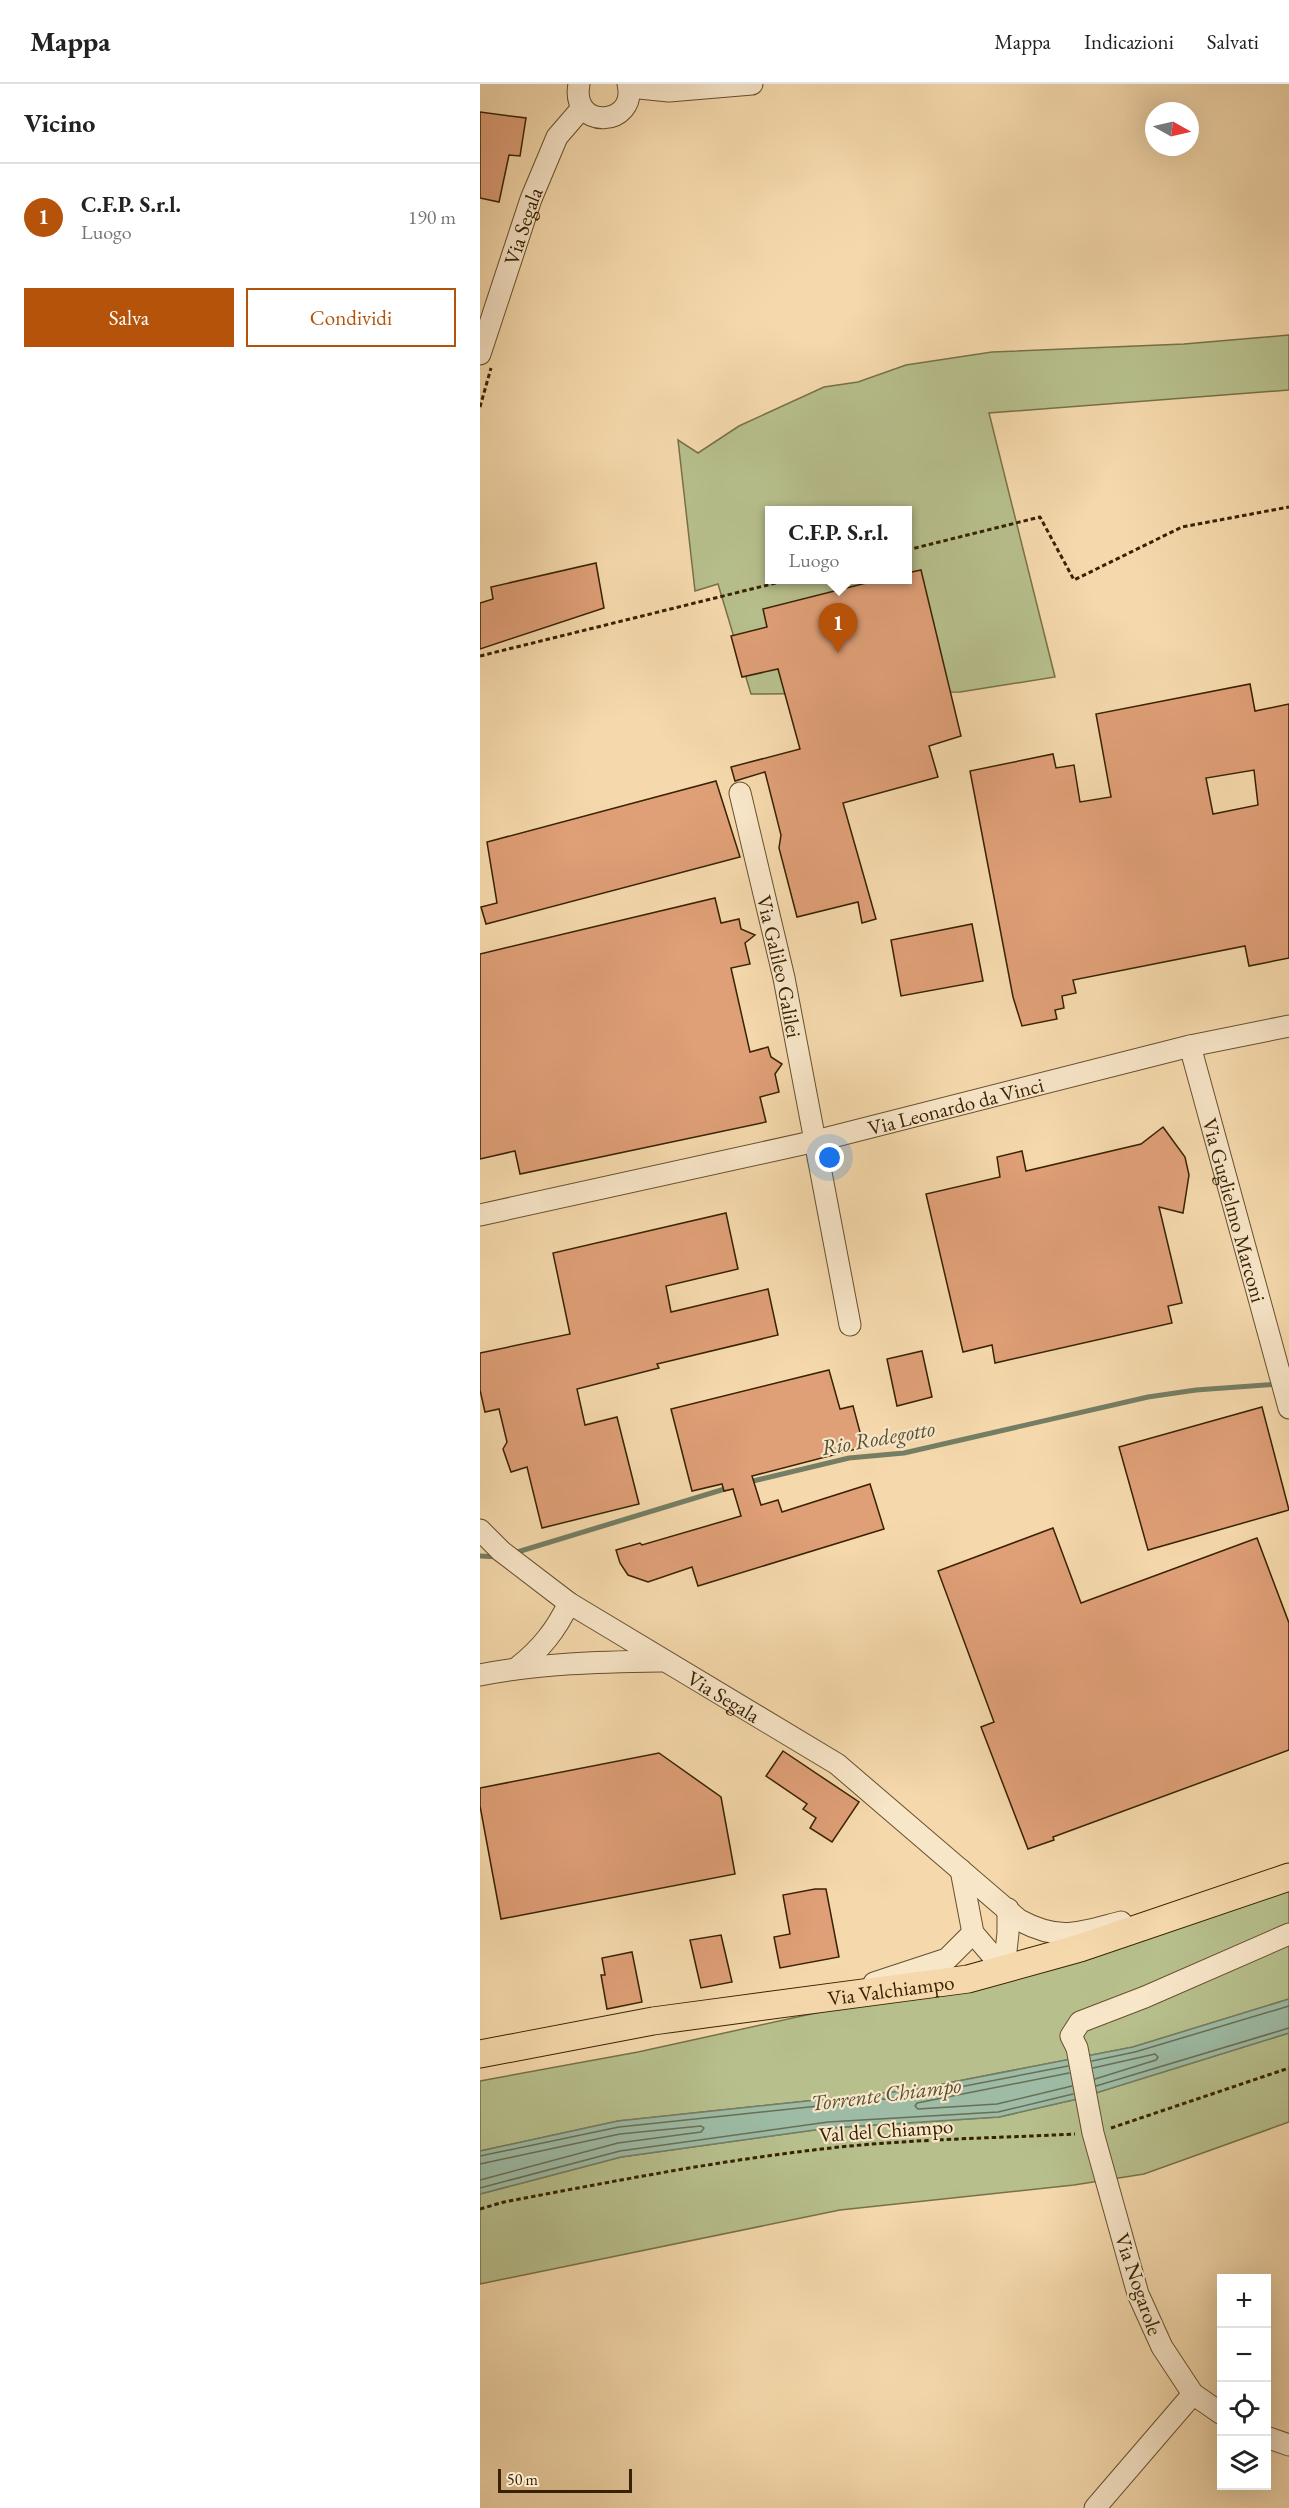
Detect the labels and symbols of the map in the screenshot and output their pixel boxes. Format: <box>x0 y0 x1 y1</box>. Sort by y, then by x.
north arrow <box>1145 102 1199 156</box>
street label: Via Segala <box>497 182 548 268</box>
pin: 1 <box>818 604 858 653</box>
street label: Via Galileo Galilei <box>751 892 809 1040</box>
street label: Via Leonardo da Vinci <box>865 1070 1046 1141</box>
street label: Via Guglielmo Marconi <box>1197 1115 1273 1305</box>
your location <box>815 1143 844 1172</box>
water label: Rio Rodegotto <box>819 1414 937 1462</box>
street label: Via Segala <box>682 1664 766 1729</box>
street label: Via Valchiampo <box>826 1967 956 2011</box>
water label: Torrente Chiampo <box>809 2070 963 2118</box>
street label: Val del Chiampo <box>818 2112 954 2148</box>
street label: Via Nogarole <box>1109 2229 1169 2339</box>
scale bar <box>498 2466 632 2494</box>

